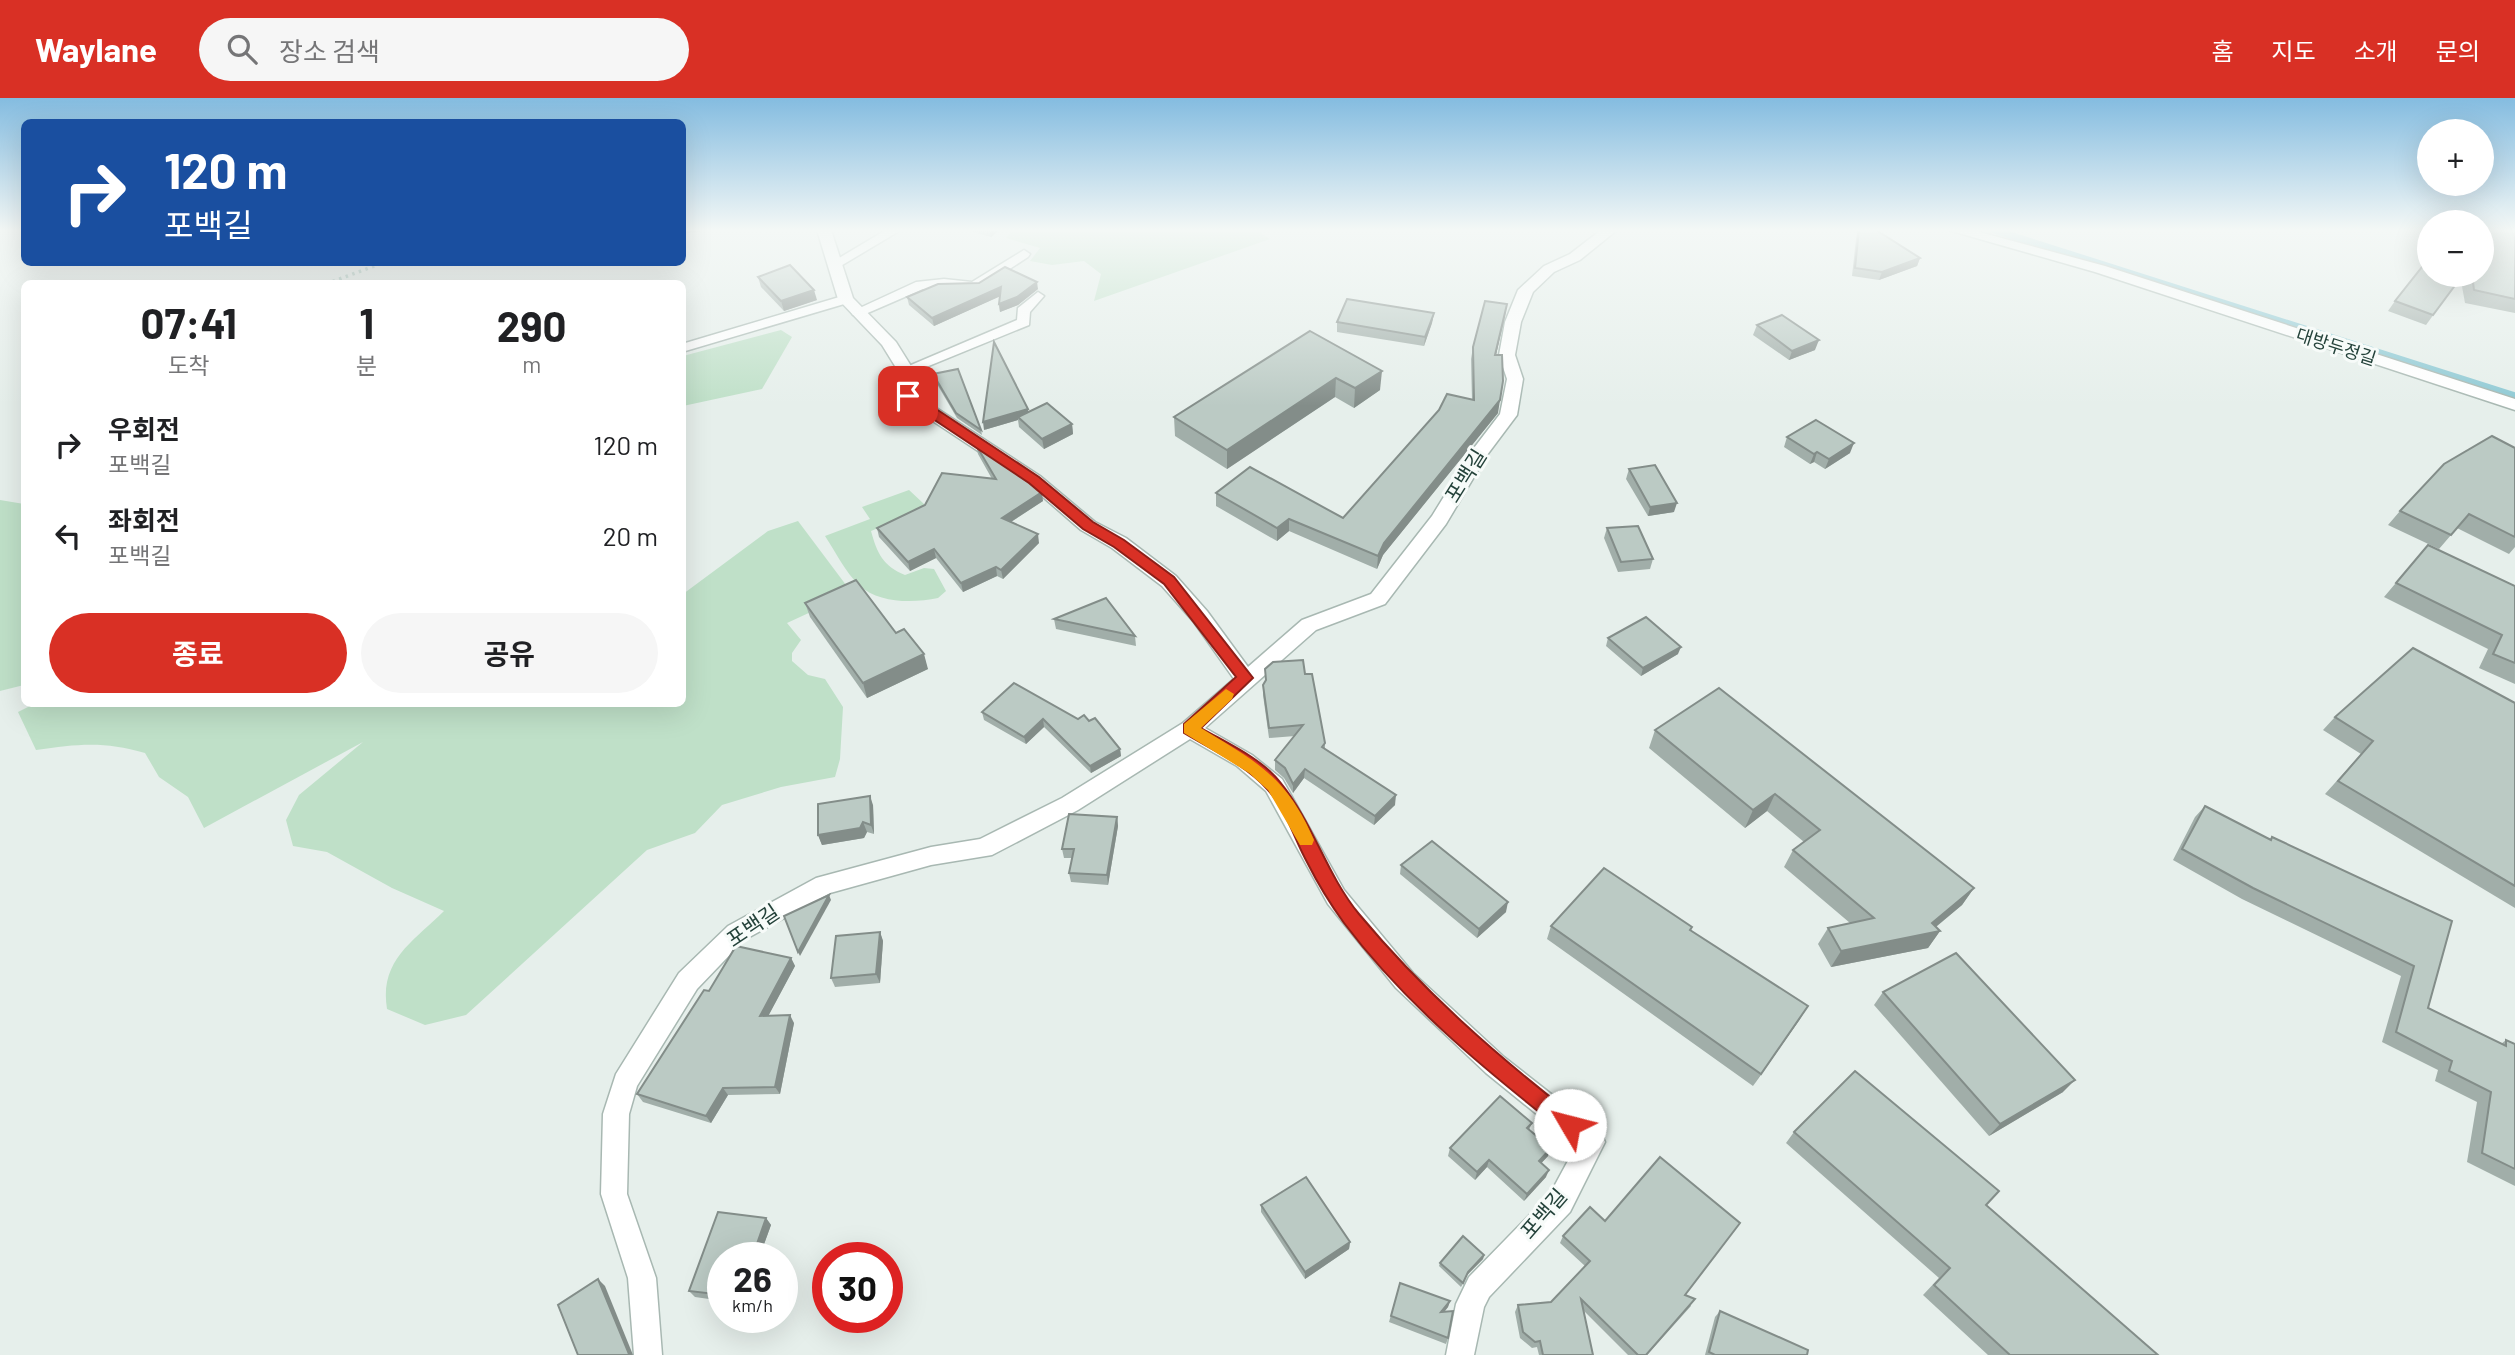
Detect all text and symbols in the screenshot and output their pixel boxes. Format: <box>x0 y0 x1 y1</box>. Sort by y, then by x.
search box <box>199 18 689 81</box>
text: Waylane <box>35 29 157 69</box>
icon: search <box>223 30 261 68</box>
text: 장소 검색 <box>279 35 380 66</box>
text: 홈 <box>2211 36 2233 65</box>
text: 지도 <box>2271 36 2316 65</box>
text: 소개 <box>2354 36 2398 65</box>
text: 문의 <box>2436 36 2480 65</box>
map controls <box>2417 119 2494 287</box>
button: + <box>2417 119 2494 196</box>
text: 120 m <box>164 140 287 199</box>
icon: right <box>49 147 140 238</box>
text: 포백길 <box>164 205 252 243</box>
button: − <box>2417 210 2494 287</box>
text: 07:41 <box>140 297 237 347</box>
text: 1 <box>359 297 374 347</box>
text: 290 <box>497 300 567 350</box>
street label: 대방두정길 <box>2294 323 2379 369</box>
text: m <box>522 350 541 378</box>
text: 도착 <box>167 351 210 379</box>
text: 분 <box>356 351 377 379</box>
pin <box>878 366 938 426</box>
icon: arrive <box>889 377 927 415</box>
text: 우회전 <box>108 413 180 444</box>
icon: right <box>49 426 87 464</box>
text: 120 m <box>594 429 658 460</box>
street label: 포백길 <box>1439 444 1491 506</box>
text: 포백길 <box>108 450 171 478</box>
text: 좌회전 <box>108 504 180 535</box>
icon: left <box>49 517 87 555</box>
text: 20 m <box>603 520 658 551</box>
text: 포백길 <box>108 541 171 569</box>
button: 종료 <box>49 613 347 693</box>
button: 공유 <box>361 613 658 693</box>
street label: 포백길 <box>721 898 783 951</box>
position arrow <box>1533 1088 1607 1162</box>
street label: 포백길 <box>1514 1183 1571 1243</box>
speed limit sign: 30 <box>812 1242 903 1333</box>
text: 26 <box>733 1257 772 1299</box>
text: km/h <box>732 1294 773 1316</box>

